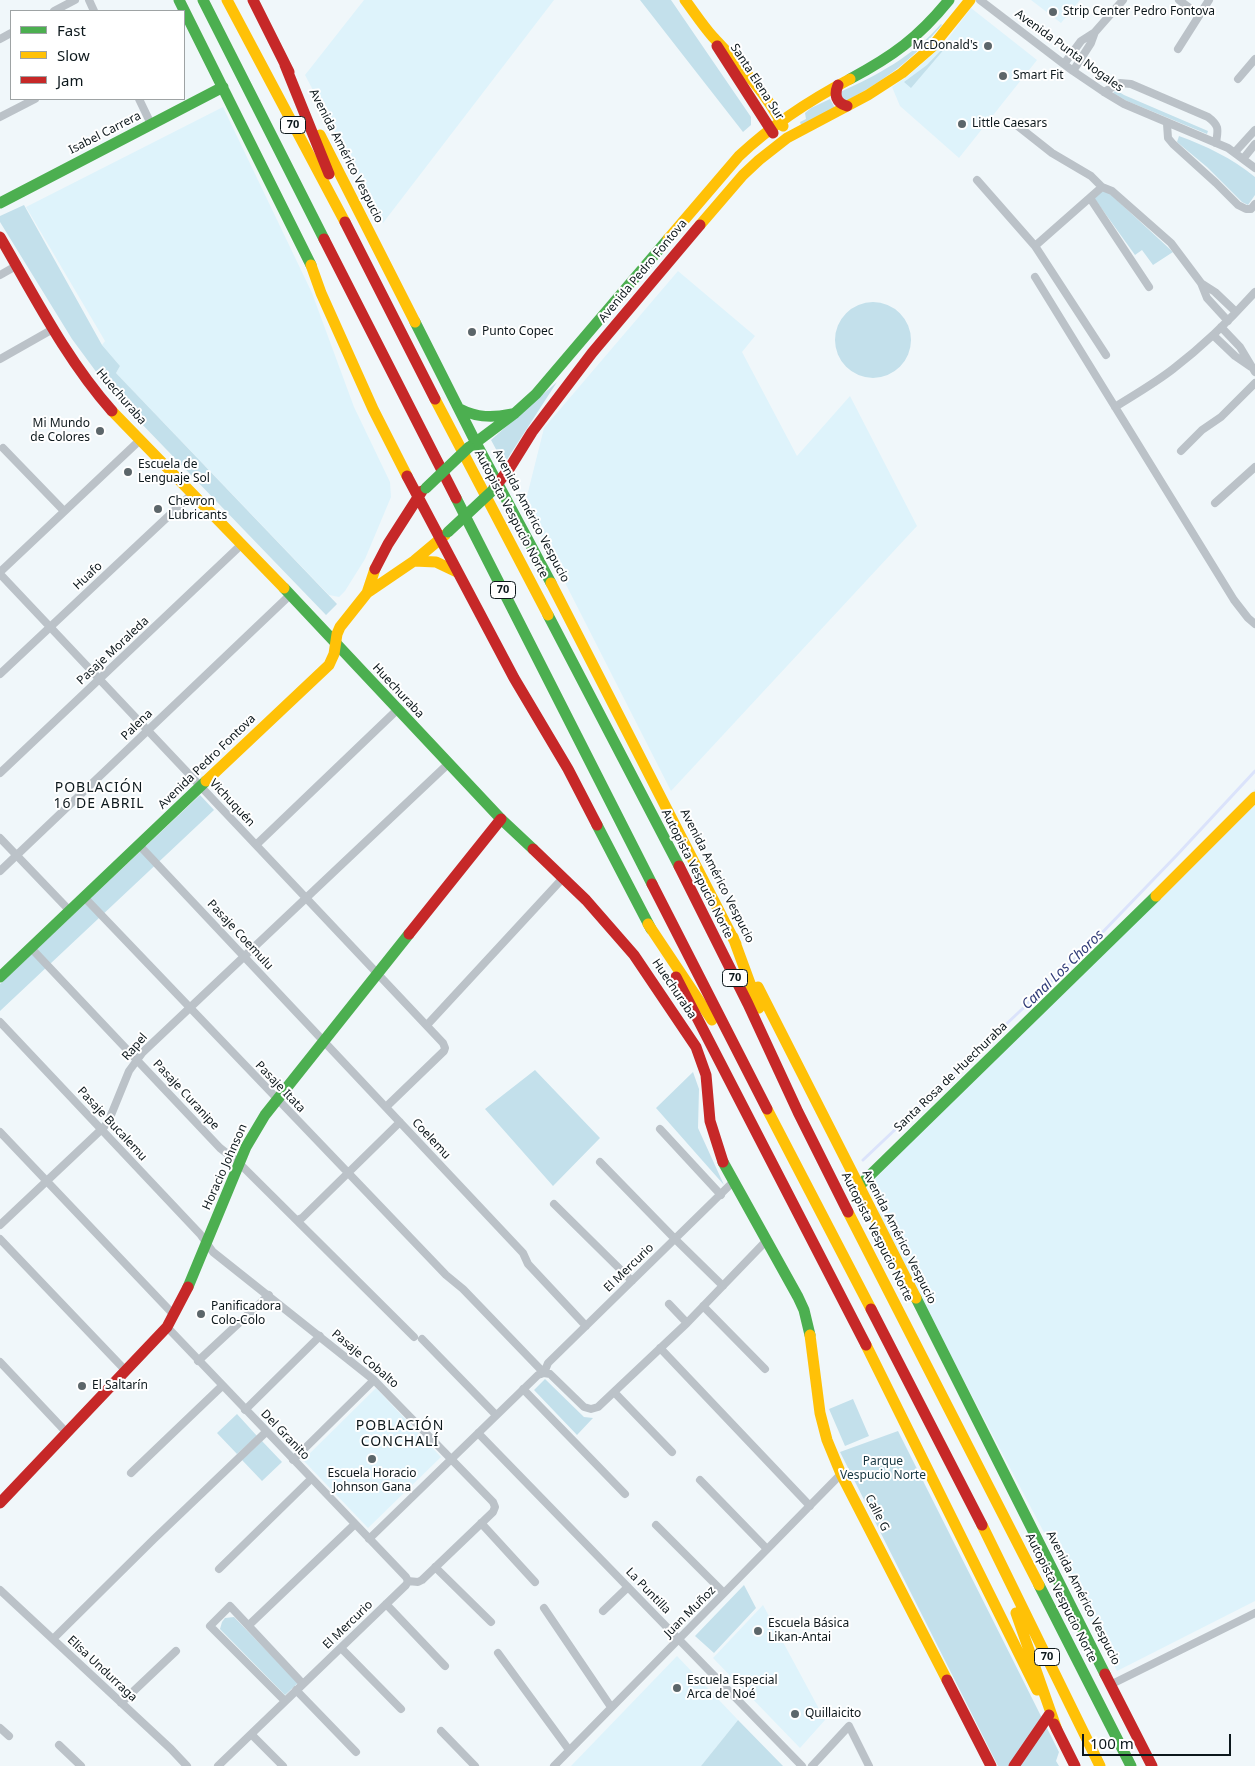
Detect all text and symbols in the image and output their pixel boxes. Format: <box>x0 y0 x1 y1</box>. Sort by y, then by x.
place label: Strip Center Pedro Fontova <box>1063 5 1215 19</box>
marker: Strip Center Pedro Fontova <box>1047 6 1059 18</box>
street label: Avenida Punta Nogales <box>1012 7 1126 95</box>
legend <box>10 10 185 100</box>
text: Fast <box>57 20 86 40</box>
place label: McDonald's <box>913 39 978 53</box>
marker: McDonald's <box>982 40 994 52</box>
street label: Santa Elena Sur <box>727 41 787 123</box>
text: Slow <box>57 45 90 65</box>
place label: Smart Fit <box>1013 69 1064 83</box>
text: Jam <box>57 70 84 90</box>
marker: Smart Fit <box>997 70 1009 82</box>
street label: Avenida Américo Vespucio <box>306 87 386 225</box>
street label: Isabel Carrera <box>66 109 144 157</box>
road number: 70 <box>280 116 306 134</box>
place label: Little Caesars <box>972 117 1047 131</box>
marker: Little Caesars <box>956 118 968 130</box>
street label: Avenida Pedro Fontova <box>596 217 690 325</box>
place label: Punto Copec <box>482 325 554 339</box>
marker: Punto Copec <box>466 326 478 338</box>
street label: Huechuraba <box>93 366 149 428</box>
place label: Mi Mundo de Colores <box>30 417 90 445</box>
marker: Mi Mundo de Colores <box>94 425 106 437</box>
street label: Autopista Vespucio Norte <box>471 447 551 581</box>
street label: Avenida Américo Vespucio <box>490 447 572 585</box>
place label: Escuela de Lenguaje Sol <box>138 458 210 486</box>
marker: Escuela de Lenguaje Sol <box>122 466 134 478</box>
place label: Chevron Lubricants <box>168 495 227 523</box>
marker: Chevron Lubricants <box>152 503 164 515</box>
street label: Huafo <box>71 559 105 593</box>
road number: 70 <box>490 582 516 598</box>
street label: Pasaje Moraleda <box>74 614 152 688</box>
street label: Huechuraba <box>369 661 427 721</box>
street label: Palena <box>118 707 156 743</box>
street label: Avenida Pedro Fontova <box>155 712 259 812</box>
street label: Vichuquén <box>206 776 258 830</box>
district label: POBLACIÓN 16 DE ABRIL <box>52 780 146 812</box>
street label: Autopista Vespucio Norte <box>658 807 736 941</box>
street label: Avenida Américo Vespucio <box>677 807 757 945</box>
street label: Pasaje Coemulu <box>204 897 276 973</box>
water label: Canal Los Choros <box>1019 927 1107 1013</box>
street label: Huechuraba <box>649 956 699 1022</box>
road number: 70 <box>722 970 748 986</box>
street label: Santa Rosa de Huechuraba <box>891 1019 1011 1135</box>
street label: Rapel <box>119 1030 151 1064</box>
street label: Pasaje Curanipe <box>150 1057 222 1133</box>
street label: Pasaje Itata <box>252 1058 308 1116</box>
street label: Pasaje Bucalemu <box>74 1084 150 1164</box>
street label: Coelemu <box>409 1116 453 1162</box>
street label: Horacio Johnson <box>200 1122 250 1212</box>
street label: Avenida Américo Vespucio <box>859 1168 939 1306</box>
street label: Autopista Vespucio Norte <box>838 1170 916 1304</box>
street label: El Mercurio <box>601 1241 657 1295</box>
place label: Panificadora Colo-Colo <box>211 1300 281 1328</box>
marker: Panificadora Colo-Colo <box>195 1308 207 1320</box>
street label: Pasaje Cobalto <box>329 1327 401 1391</box>
place label: El Saltarín <box>92 1379 148 1393</box>
marker: El Saltarín <box>76 1380 88 1392</box>
street label: Del Granito <box>258 1407 312 1463</box>
district label: POBLACIÓN CONCHALÍ <box>355 1418 445 1450</box>
marker: Escuela Horacio Johnson Gana <box>366 1453 378 1465</box>
park label: Parque Vespucio Norte <box>840 1455 926 1483</box>
place label: Escuela Horacio Johnson Gana <box>327 1467 417 1495</box>
street label: Calle G <box>862 1492 892 1534</box>
street label: Avenida Américo Vespucio <box>1043 1529 1123 1667</box>
street label: Autopista Vespucio Norte <box>1022 1531 1100 1665</box>
street label: La Puntilla <box>622 1565 674 1617</box>
street label: Juan Muñoz <box>661 1583 719 1641</box>
street label: El Mercurio <box>320 1598 376 1652</box>
place label: Escuela Básica Likan-Antai <box>768 1617 849 1645</box>
marker: Escuela Básica Likan-Antai <box>752 1625 764 1637</box>
street label: Elisa Undurraga <box>64 1633 140 1705</box>
road number: 70 <box>1034 1648 1060 1665</box>
place label: Escuela Especial Arca de Noé <box>687 1674 778 1702</box>
marker: Escuela Especial Arca de Noé <box>671 1682 683 1694</box>
place label: Quillaicito <box>805 1707 861 1721</box>
marker: Quillaicito <box>789 1708 801 1720</box>
scale bar <box>1085 1724 1234 1756</box>
text: 100 m <box>1090 1733 1134 1753</box>

